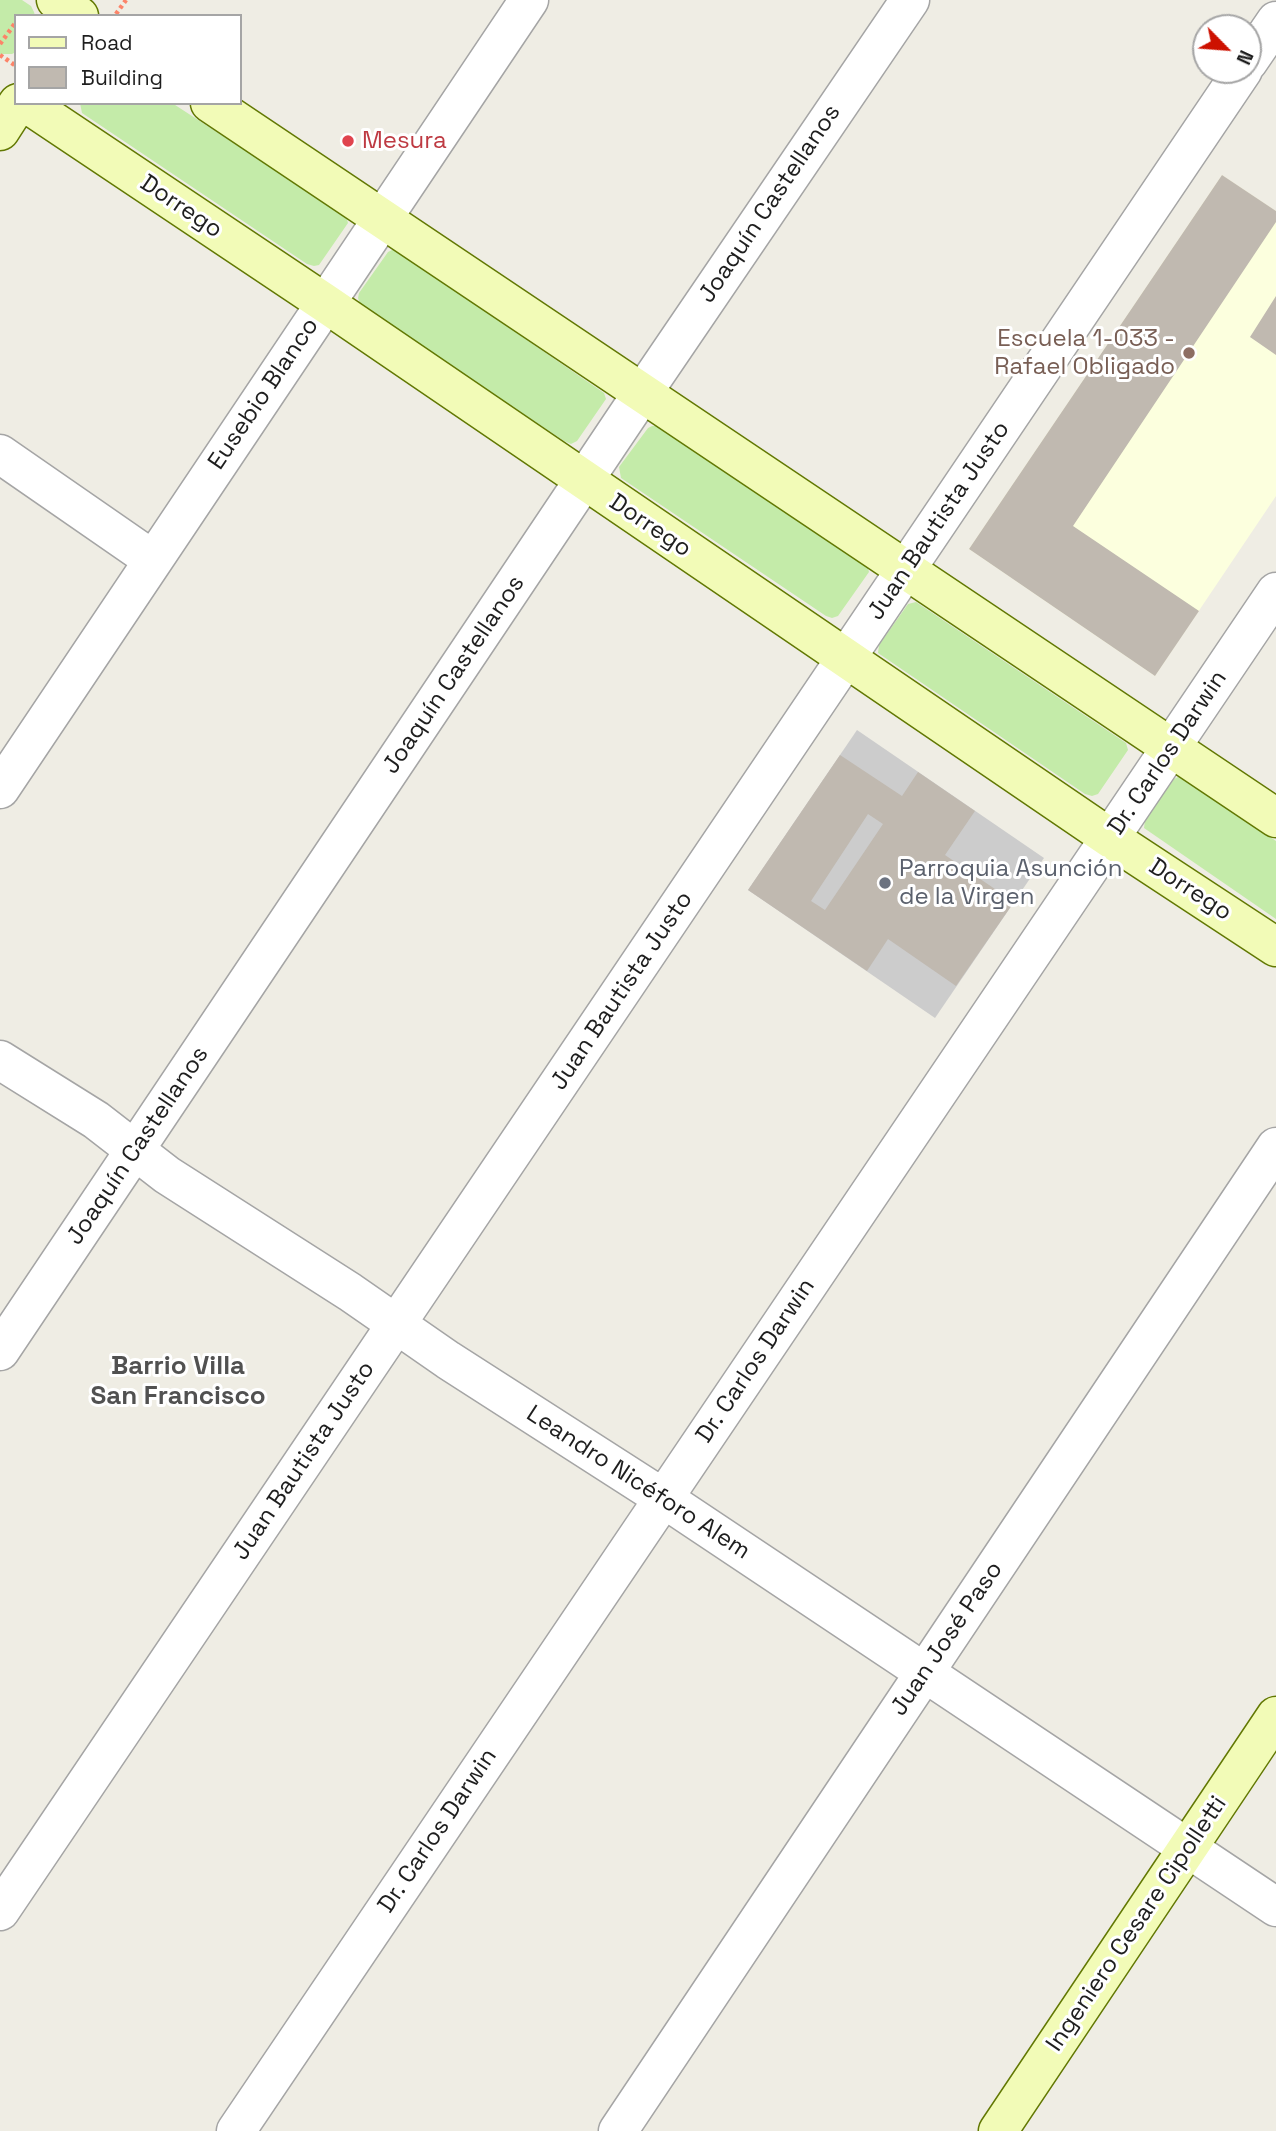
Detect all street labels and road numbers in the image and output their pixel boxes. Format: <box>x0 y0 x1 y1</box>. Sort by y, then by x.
street label: Joaquín Castellanos <box>693 99 847 309</box>
street label: Dorrego <box>134 169 228 245</box>
street label: Eusebio Blanco <box>203 313 325 475</box>
street label: Juan Bautista Justo <box>862 416 1016 626</box>
street label: Dorrego <box>603 488 697 564</box>
street label: Joaquín Castellanos <box>377 570 531 780</box>
street label: Dr. Carlos Darwin <box>1102 665 1234 841</box>
street label: Dorrego <box>1143 853 1237 927</box>
street label: Juan Bautista Justo <box>545 886 699 1096</box>
street label: Joaquín Castellanos <box>61 1041 215 1251</box>
street label: Dr. Carlos Darwin <box>690 1273 822 1449</box>
street label: Juan Bautista Justo <box>227 1356 381 1566</box>
street label: Leandro Nicéforo Alem <box>521 1400 755 1566</box>
street label: Juan José Paso <box>885 1556 1009 1722</box>
street label: Dr. Carlos Darwin <box>372 1743 504 1919</box>
street label: Ingeniero Cesare Cipolletti <box>1041 1791 1233 2057</box>

